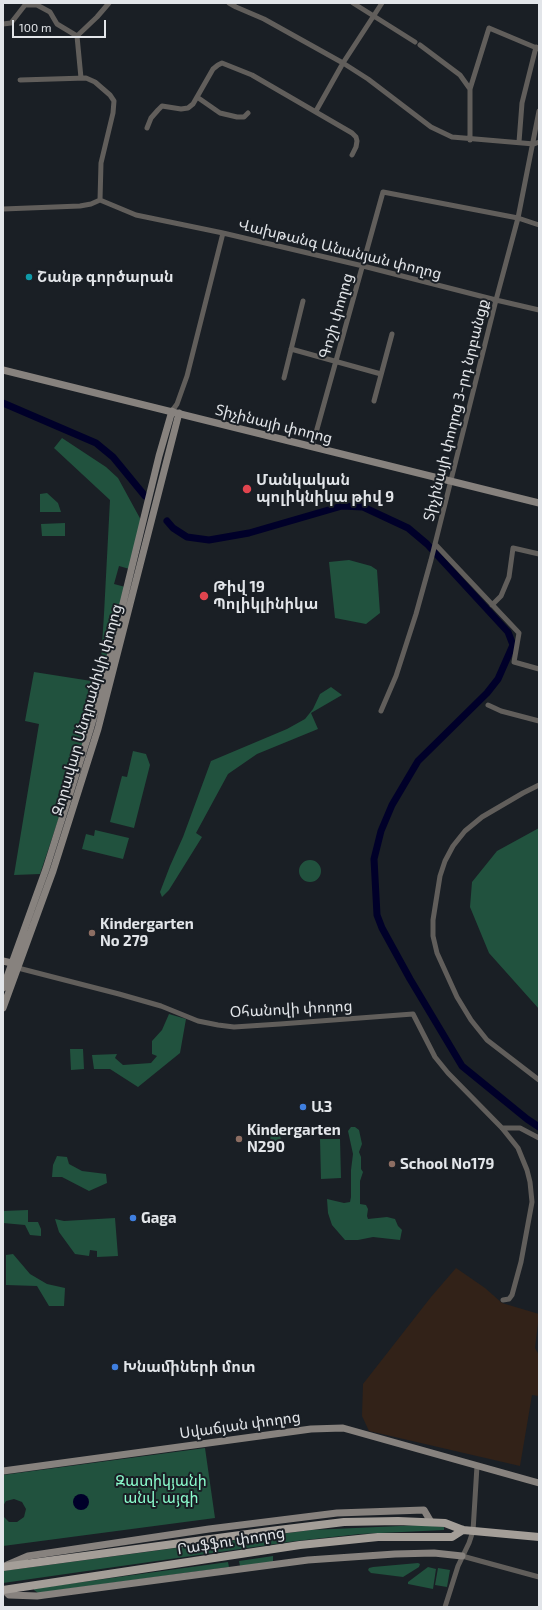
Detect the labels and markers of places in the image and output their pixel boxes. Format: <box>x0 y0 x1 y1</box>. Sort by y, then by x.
place label: Շանթ գործարան <box>37 268 174 286</box>
marker: Շանթ գործարան <box>24 272 34 282</box>
place label: Մանկական պոլիկնիկա թիվ 9 <box>256 471 394 506</box>
marker: Մանկական պոլիկնիկա թիվ 9 <box>241 483 253 495</box>
place label: Թիվ 19 Պոլիկլինիկա <box>213 578 318 613</box>
marker: Թիվ 19 Պոլիկլինիկա <box>198 590 210 602</box>
place label: Kindergarten No 279 <box>100 915 194 950</box>
marker: Kindergarten No 279 <box>87 928 97 938</box>
place label: Ա3 <box>311 1098 332 1116</box>
marker: Ա3 <box>298 1102 308 1112</box>
place label: Kindergarten N290 <box>247 1121 341 1156</box>
marker: Kindergarten N290 <box>234 1134 244 1144</box>
place label: School No179 <box>400 1155 494 1173</box>
marker: School No179 <box>387 1159 397 1169</box>
place label: Gaga <box>141 1209 176 1227</box>
marker: Gaga <box>128 1213 138 1223</box>
place label: Խնամիների մոտ <box>123 1358 255 1376</box>
marker: Խնամիների մոտ <box>110 1362 120 1372</box>

